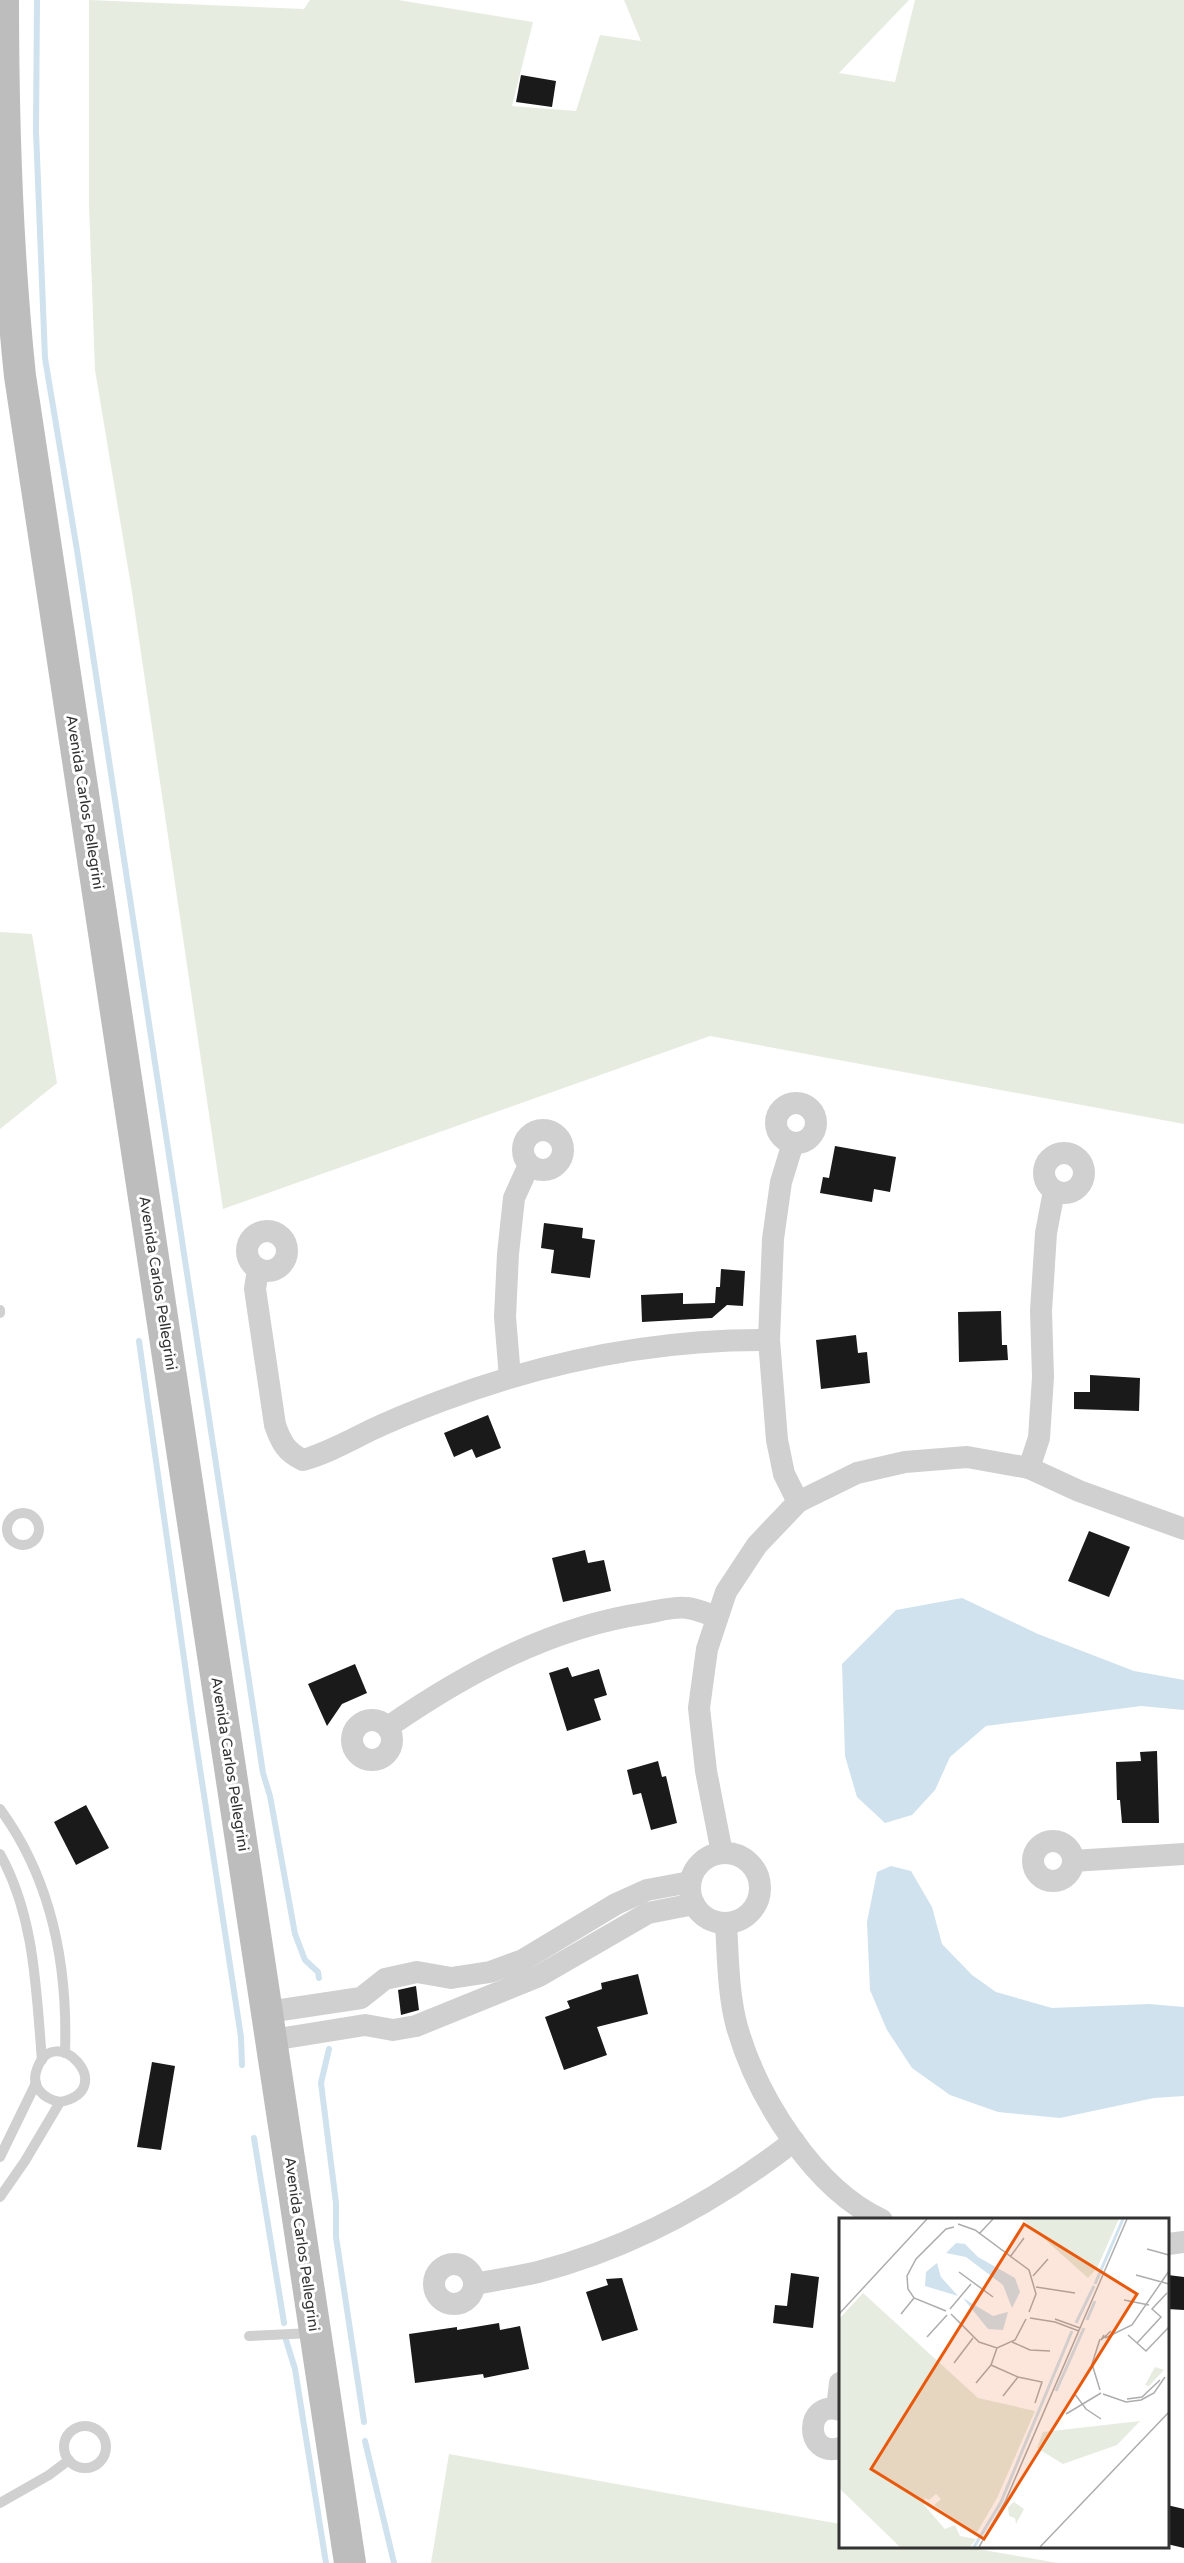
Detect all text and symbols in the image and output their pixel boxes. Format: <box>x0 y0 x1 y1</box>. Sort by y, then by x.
street label: Avenida Carlos Pellegrini <box>62 714 108 890</box>
street label: Avenida Carlos Pellegrini <box>135 1195 181 1371</box>
street label: Avenida Carlos Pellegrini <box>207 1676 253 1852</box>
street label: Avenida Carlos Pellegrini <box>281 2155 323 2333</box>
inset map <box>839 2218 1169 2548</box>

